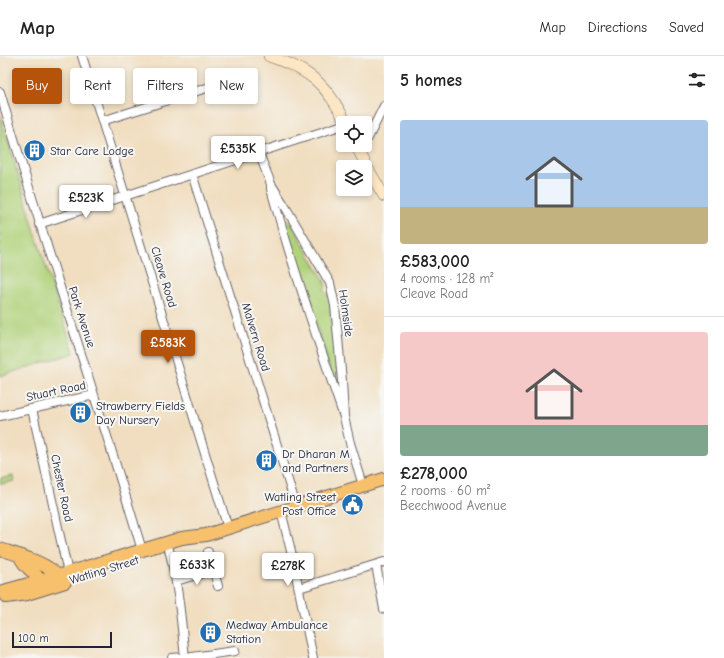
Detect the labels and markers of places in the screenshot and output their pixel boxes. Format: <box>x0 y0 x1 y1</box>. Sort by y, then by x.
pin: £535K <box>210 136 266 170</box>
building icon: Star Care Lodge <box>22 138 48 164</box>
place label: Star Care Lodge <box>50 144 134 158</box>
pin: £523K <box>58 185 114 219</box>
pin: £583K <box>140 330 196 364</box>
place label: Strawberry Fields Day Nursery <box>96 399 185 427</box>
building icon: Strawberry Fields Day Nursery <box>68 400 94 426</box>
place label: Dr Dharan M and Partners <box>282 447 350 475</box>
building icon: Dr Dharan M and Partners <box>253 448 279 474</box>
place label: Watling Street Post Office <box>264 490 337 518</box>
public building icon: Watling Street Post Office <box>339 491 365 517</box>
pin: £633K <box>169 552 225 586</box>
pin: £278K <box>260 553 316 587</box>
place label: Medway Ambulance Station <box>226 618 328 646</box>
building icon: Medway Ambulance Station <box>198 619 224 645</box>

